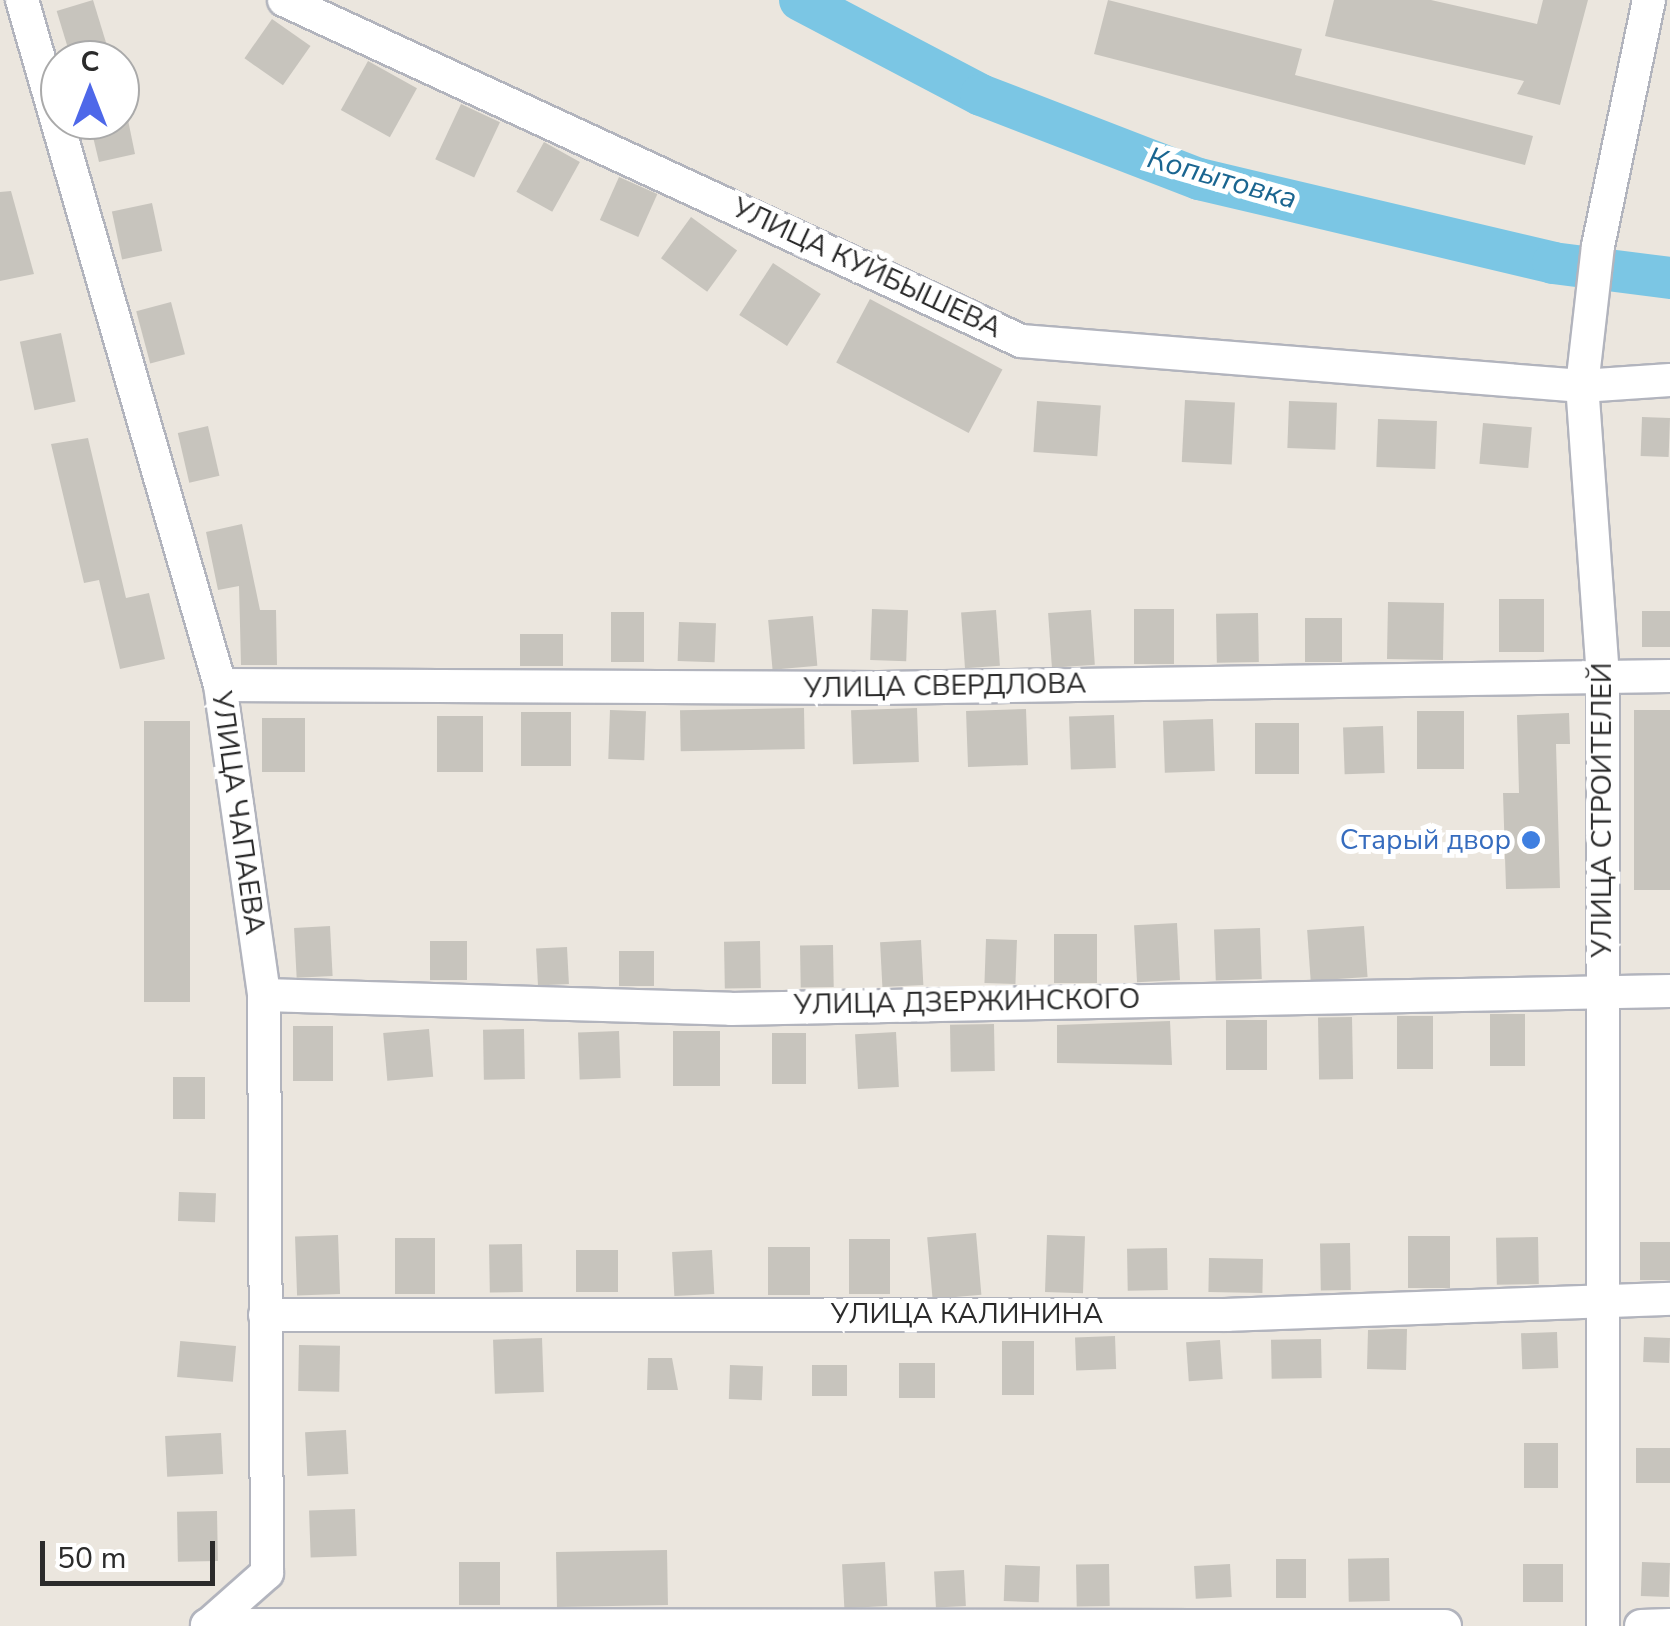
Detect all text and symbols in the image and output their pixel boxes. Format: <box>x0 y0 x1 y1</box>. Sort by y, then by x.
north arrow <box>40 40 140 140</box>
text: С <box>80 43 100 81</box>
water label: Копытовка <box>1143 140 1301 218</box>
street label: УЛИЦА КУЙБЫШЕВА <box>727 191 1007 345</box>
street label: УЛИЦА СТРОИТЕЛЕЙ <box>1585 662 1619 958</box>
street label: УЛИЦА СВЕРДЛОВА <box>803 667 1087 705</box>
street label: УЛИЦА ЧАПАЕВА <box>204 689 272 937</box>
place label: Старый двор <box>1340 823 1511 857</box>
marker: Старый двор <box>1520 829 1542 851</box>
street label: УЛИЦА ДЗЕРЖИНСКОГО <box>793 982 1141 1022</box>
street label: УЛИЦА КАЛИНИНА <box>831 1297 1103 1331</box>
scale bar <box>45 1521 220 1583</box>
text: 50 m <box>57 1538 126 1579</box>

